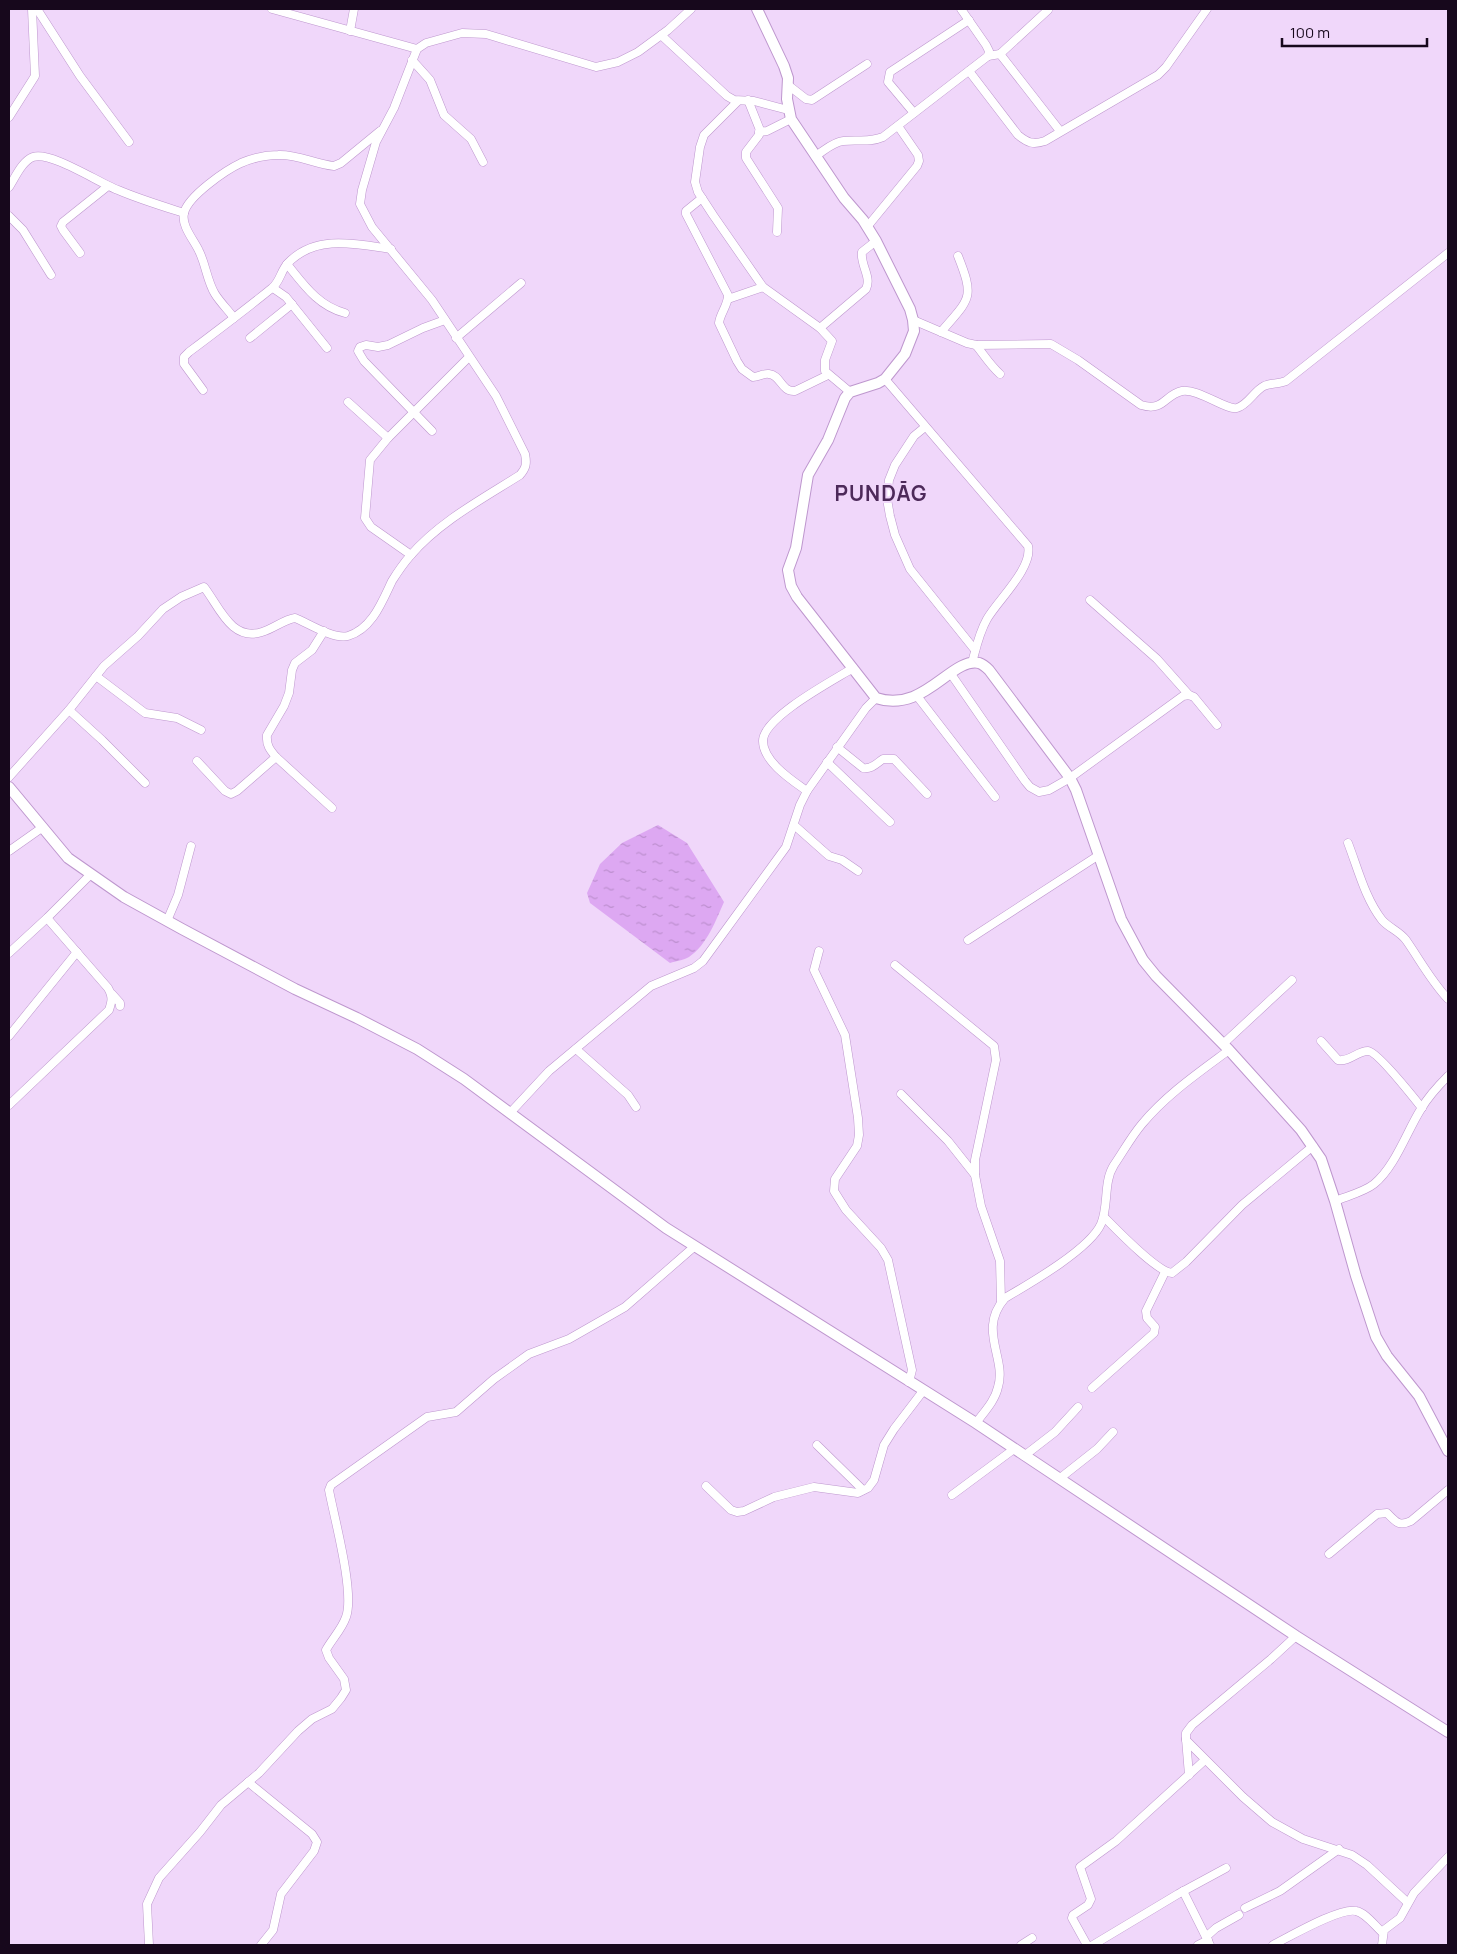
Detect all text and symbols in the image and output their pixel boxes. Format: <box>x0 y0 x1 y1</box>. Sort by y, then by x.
scale bar <box>1282 15 1427 47</box>
text: 100 m <box>1290 22 1330 43</box>
district label: PUNDĀG <box>835 479 927 507</box>

